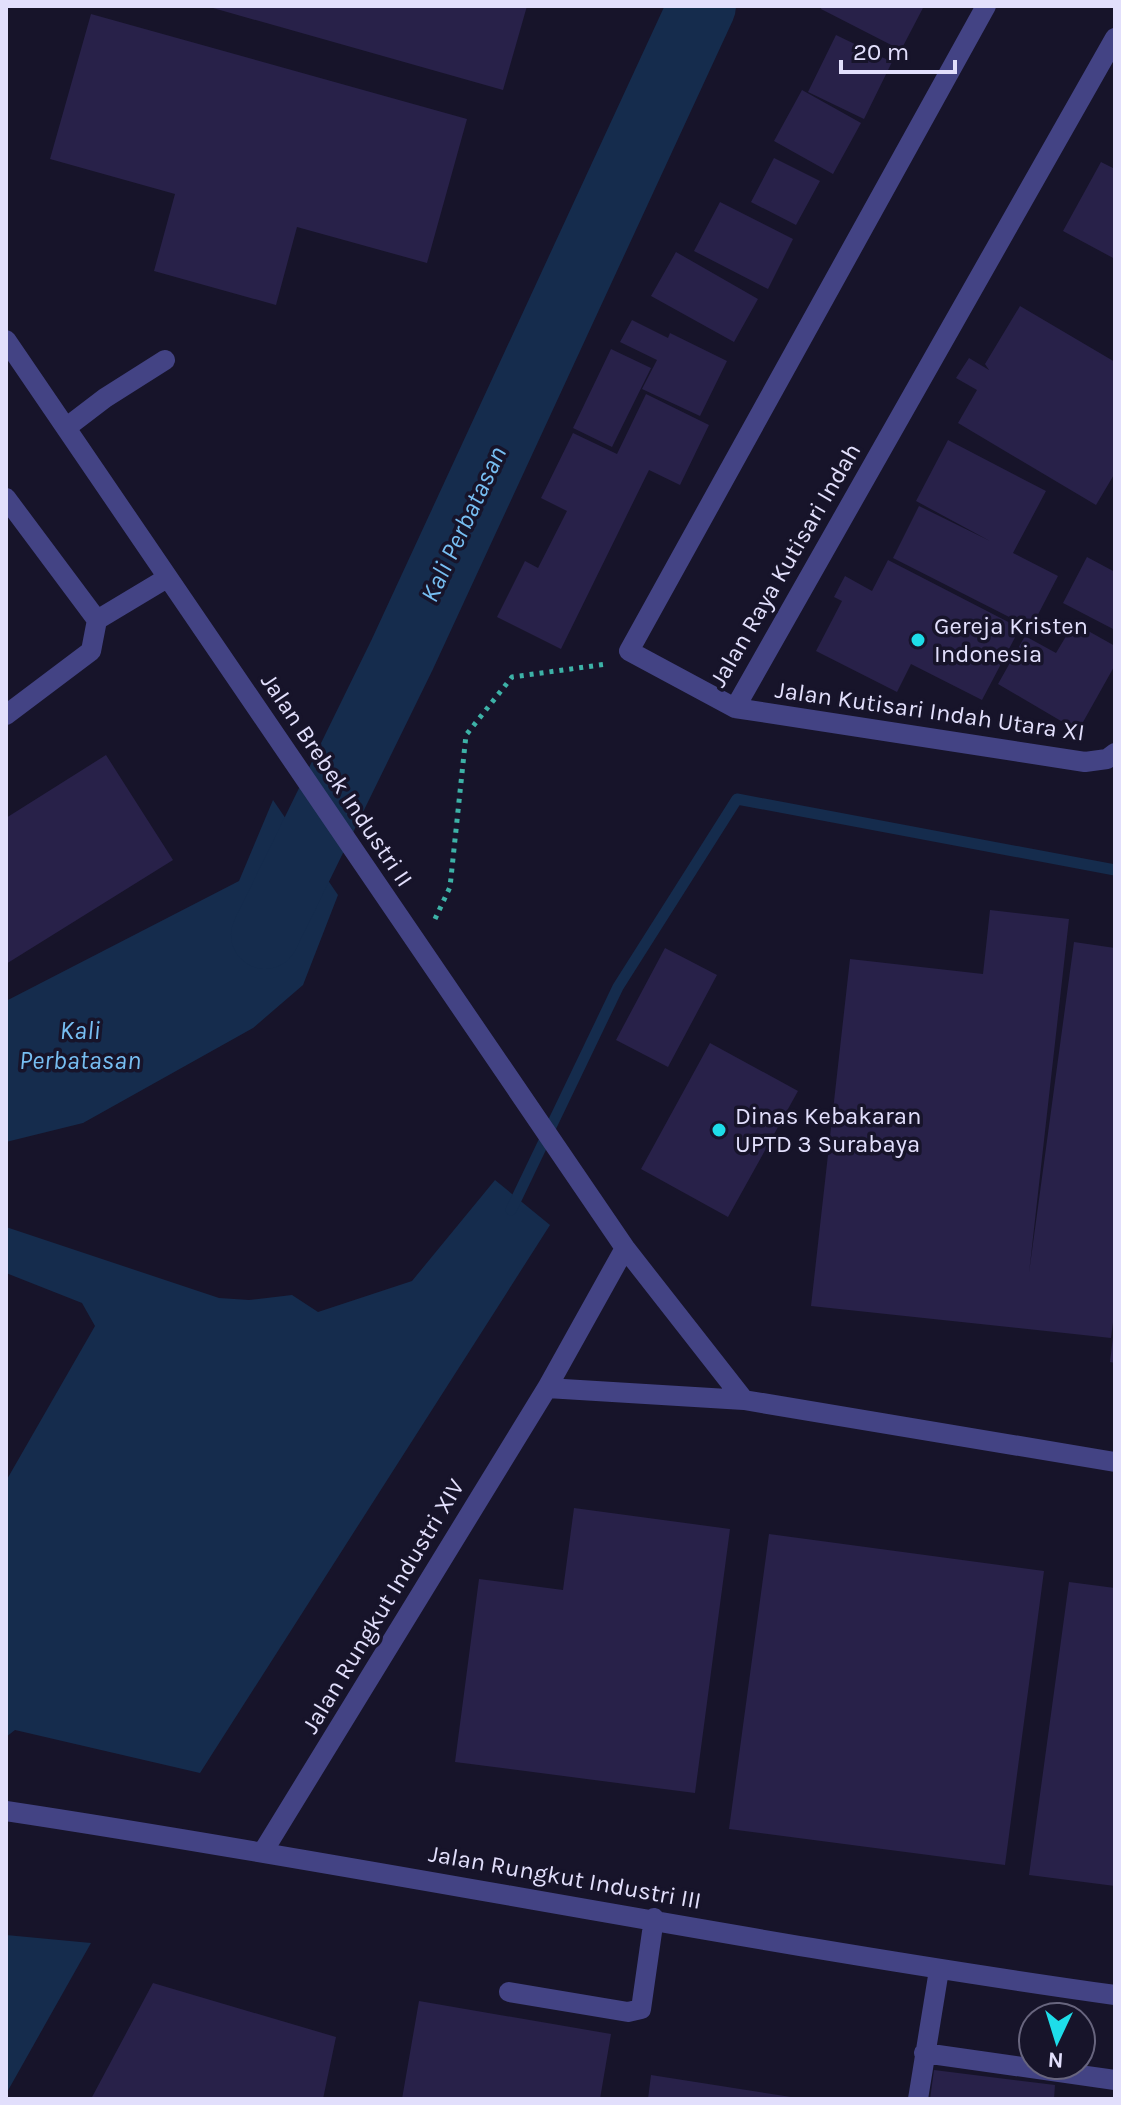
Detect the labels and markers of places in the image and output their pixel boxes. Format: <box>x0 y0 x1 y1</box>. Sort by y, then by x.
place label: Gereja Kristen Indonesia <box>934 612 1088 668</box>
marker: Gereja Kristen Indonesia <box>909 631 927 649</box>
place label: Dinas Kebakaran UPTD 3 Surabaya <box>735 1102 921 1158</box>
marker: Dinas Kebakaran UPTD 3 Surabaya <box>710 1121 728 1139</box>

